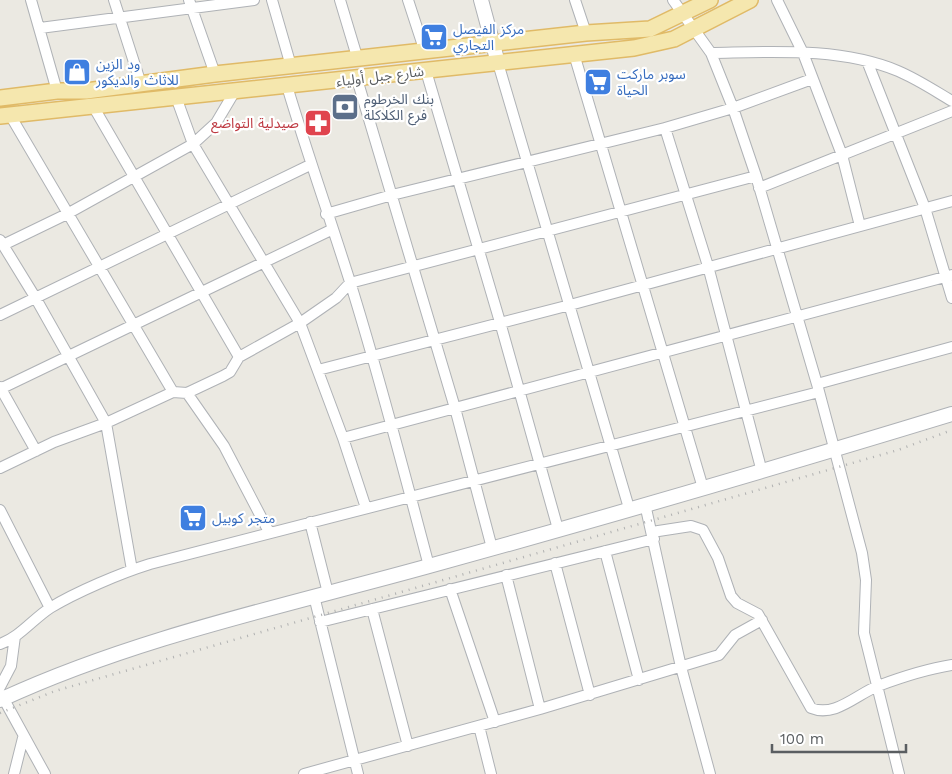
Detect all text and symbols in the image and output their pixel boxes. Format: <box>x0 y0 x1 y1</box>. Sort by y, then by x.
place label: مركز الفيصل التجاري <box>453 21 524 56</box>
supermarket icon: مركز الفيصل التجاري <box>419 22 449 52</box>
place label: ود الزين للاثاث والديكور <box>95 56 179 89</box>
shop icon: ود الزين للاثاث والديكور <box>62 57 92 87</box>
street label: شارع جبل أولياء <box>335 62 425 92</box>
place label: سوبر ماركت الحياة <box>617 66 686 98</box>
supermarket icon: سوبر ماركت الحياة <box>583 67 613 97</box>
place label: بنك الخرطوم فرع الكلاكلة <box>364 91 434 126</box>
bank icon: بنك الخرطوم فرع الكلاكلة <box>330 92 360 122</box>
pharmacy icon: صيدلية التواضع <box>303 108 333 138</box>
place label: صيدلية التواضع <box>211 115 299 134</box>
supermarket icon: متجر كوبيل <box>178 503 208 533</box>
place label: متجر كوبيل <box>212 510 275 527</box>
scale bar <box>772 722 906 754</box>
text: 100 m <box>780 730 824 748</box>

